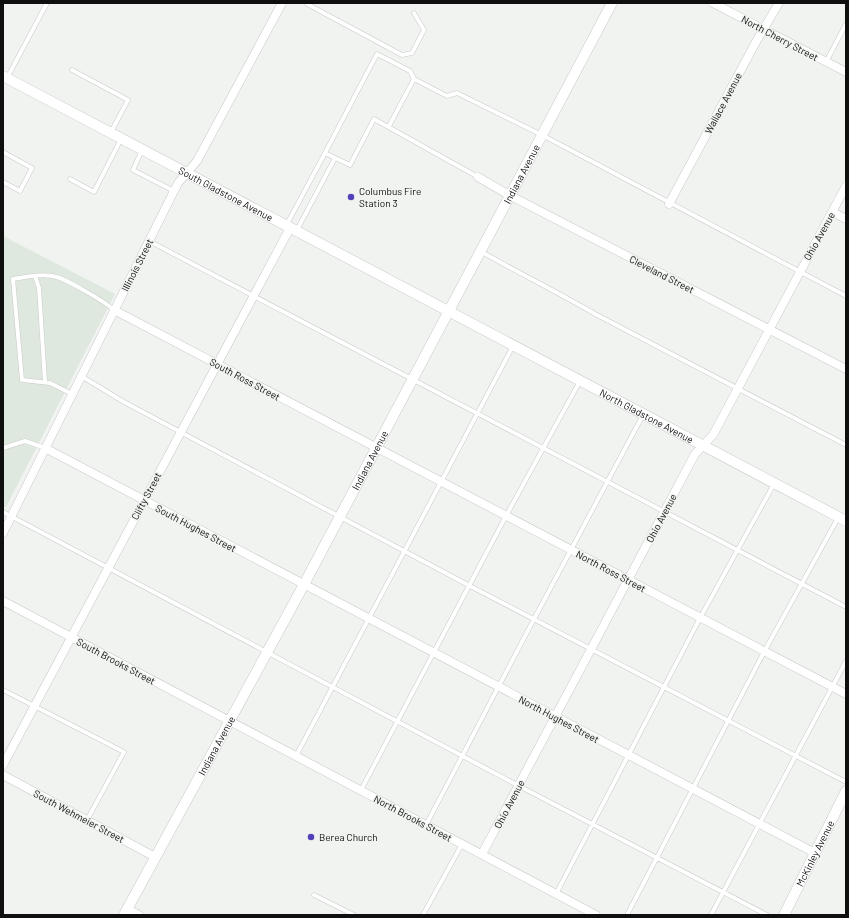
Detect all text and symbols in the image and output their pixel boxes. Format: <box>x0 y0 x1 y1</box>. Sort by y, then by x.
street label: North Cherry Street <box>740 13 821 63</box>
street label: Wallace Avenue <box>702 70 744 136</box>
street label: Indiana Avenue <box>501 142 542 206</box>
street label: South Gladstone Avenue <box>177 164 275 223</box>
place label: Columbus Fire Station 3 <box>359 185 421 209</box>
marker: Columbus Fire Station 3 <box>346 192 356 202</box>
street label: Ohio Avenue <box>801 210 837 262</box>
street label: Illinois Street <box>119 236 155 293</box>
street label: Cleveland Street <box>628 253 697 296</box>
street label: South Ross Street <box>208 355 283 403</box>
street label: North Gladstone Avenue <box>598 386 696 446</box>
street label: Indiana Avenue <box>349 428 390 492</box>
street label: Clifty Street <box>128 470 164 522</box>
street label: Ohio Avenue <box>643 492 679 544</box>
street label: South Hughes Street <box>154 502 239 554</box>
street label: North Ross Street <box>574 548 648 595</box>
street label: South Brooks Street <box>75 635 158 687</box>
street label: North Hughes Street <box>517 693 601 745</box>
street label: Indiana Avenue <box>195 714 237 777</box>
street label: Ohio Avenue <box>491 778 527 830</box>
street label: South Wehmeier Street <box>32 787 127 845</box>
street label: North Brooks Street <box>372 792 454 844</box>
street label: McKinley Avenue <box>793 818 836 888</box>
place label: Berea Church <box>319 831 378 843</box>
marker: Berea Church <box>306 832 316 842</box>

